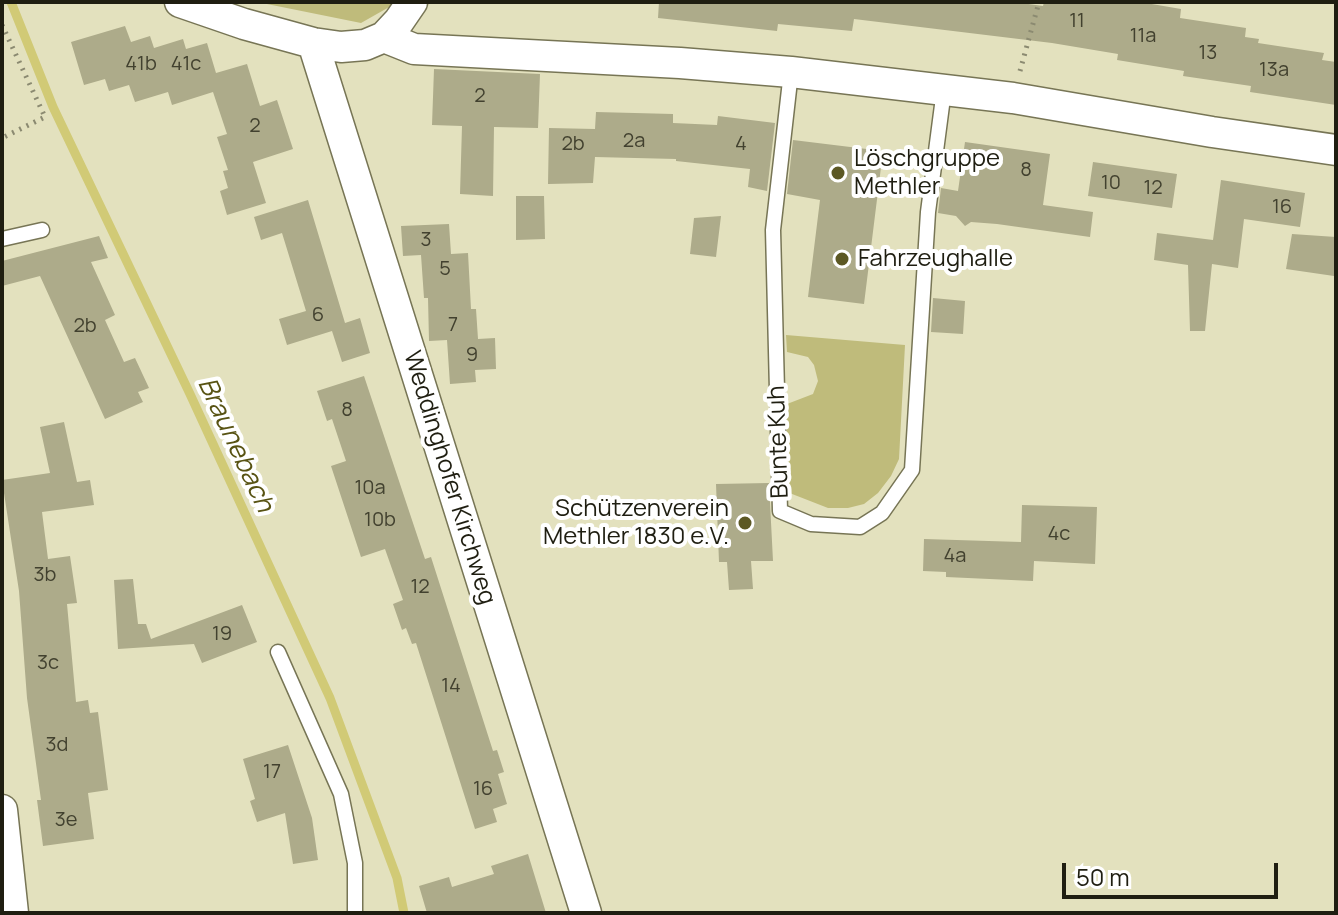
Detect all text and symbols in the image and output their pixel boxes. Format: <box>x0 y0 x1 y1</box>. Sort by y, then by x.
house number: 11 <box>1069 9 1085 33</box>
house number: 11a <box>1130 24 1156 48</box>
house number: 13 <box>1199 41 1217 65</box>
house number: 41b <box>125 52 157 76</box>
house number: 41c <box>171 52 201 76</box>
house number: 13a <box>1259 58 1289 82</box>
house number: 2 <box>474 84 486 108</box>
house number: 2 <box>249 114 261 138</box>
house number: 2a <box>623 129 645 153</box>
house number: 2b <box>561 132 585 156</box>
house number: 4 <box>735 132 747 156</box>
place label: Löschgruppe Methler <box>854 145 1000 201</box>
house number: 8 <box>1020 158 1032 182</box>
marker: Löschgruppe Methler <box>829 164 847 182</box>
house number: 10 <box>1101 171 1121 195</box>
house number: 12 <box>1143 176 1163 200</box>
house number: 16 <box>1272 195 1292 219</box>
house number: 3 <box>420 228 432 252</box>
place label: Fahrzeughalle <box>858 245 1013 273</box>
marker: Fahrzeughalle <box>833 250 851 268</box>
house number: 5 <box>439 257 451 281</box>
house number: 6 <box>312 303 324 327</box>
house number: 7 <box>448 313 458 337</box>
house number: 2b <box>73 314 97 338</box>
house number: 9 <box>466 343 478 367</box>
street label: Weddinghofer Kirchweg <box>397 348 501 608</box>
water label: Braunebach <box>190 373 280 517</box>
street label: Bunte Kuh <box>763 385 795 499</box>
house number: 8 <box>341 398 353 422</box>
house number: 10a <box>354 476 386 500</box>
place label: Schützenverein Methler 1830 e.V. <box>543 495 729 551</box>
house number: 10b <box>364 508 396 532</box>
marker: Schützenverein Methler 1830 e.V. <box>736 514 754 532</box>
house number: 4c <box>1048 522 1070 546</box>
house number: 4a <box>944 544 966 568</box>
house number: 3b <box>34 563 56 587</box>
house number: 12 <box>410 575 430 599</box>
house number: 19 <box>212 622 232 646</box>
house number: 3c <box>37 651 59 675</box>
house number: 14 <box>441 674 461 698</box>
house number: 3d <box>46 733 68 757</box>
house number: 17 <box>263 760 281 784</box>
house number: 16 <box>473 777 493 801</box>
house number: 3e <box>55 808 77 832</box>
scale bar <box>1066 847 1282 897</box>
text: 50 m <box>1076 860 1130 893</box>

